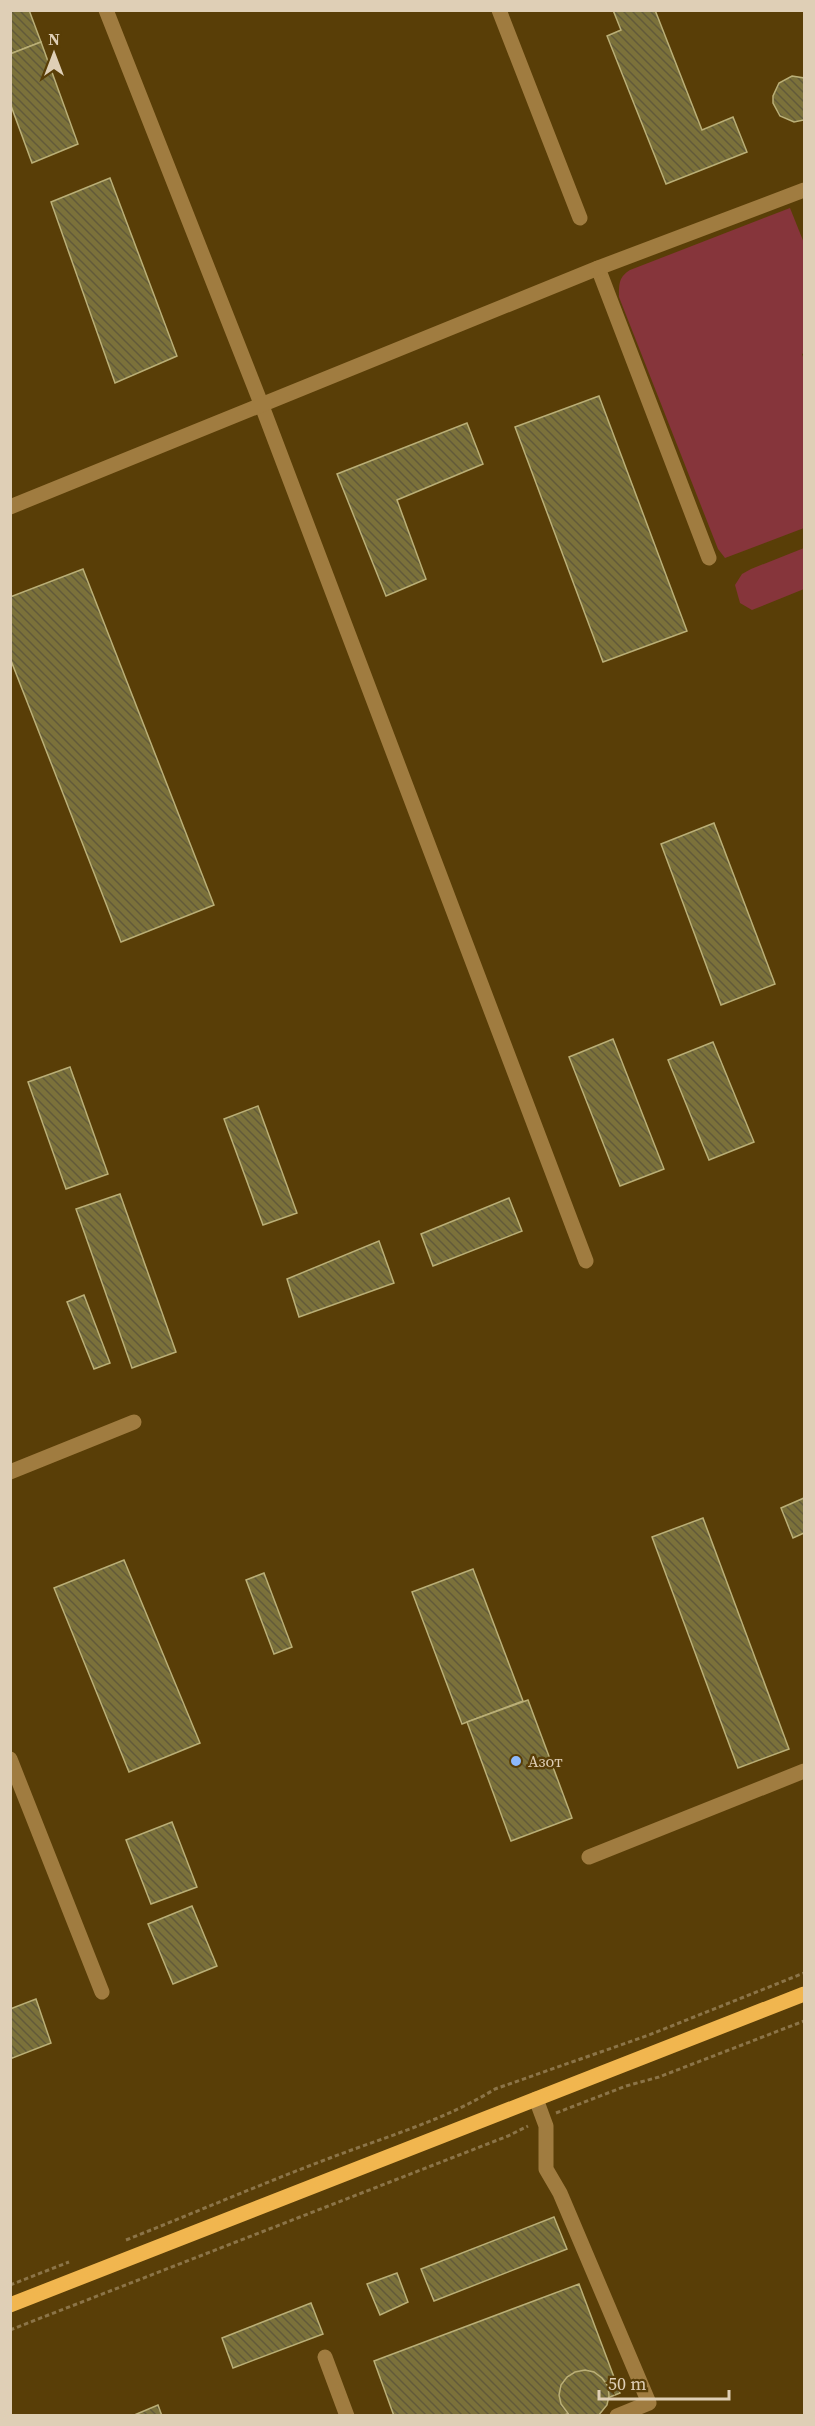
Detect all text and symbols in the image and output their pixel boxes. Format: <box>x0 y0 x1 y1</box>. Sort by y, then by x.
north arrow <box>24 24 84 84</box>
text: N <box>48 28 60 50</box>
place label: Азот <box>528 1750 563 1772</box>
marker: Азот <box>509 1754 523 1768</box>
scale bar <box>599 2363 730 2401</box>
text: 50 m <box>608 2371 646 2396</box>

